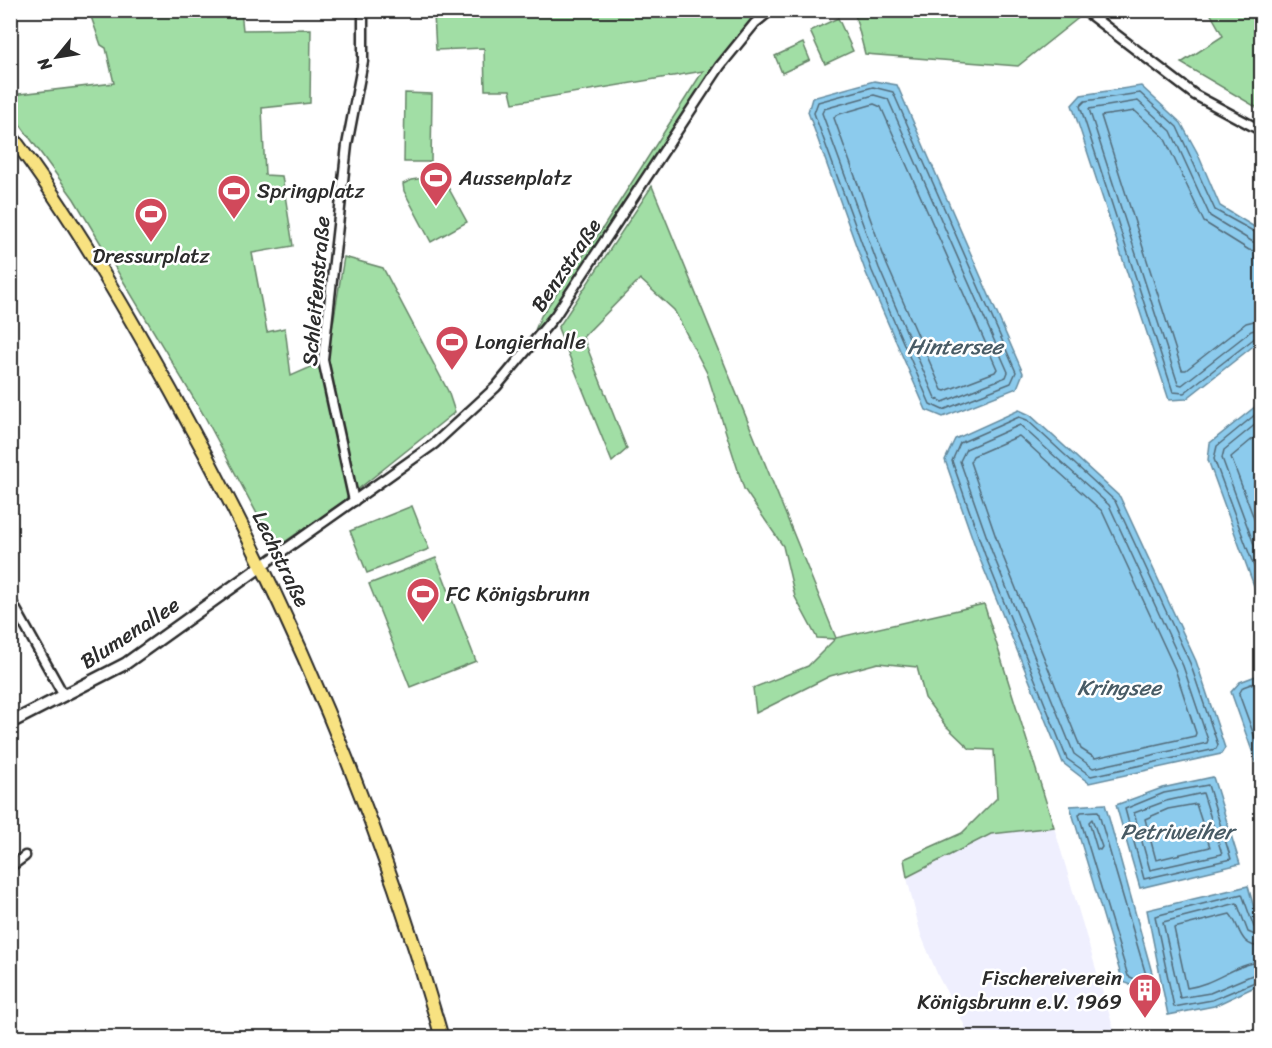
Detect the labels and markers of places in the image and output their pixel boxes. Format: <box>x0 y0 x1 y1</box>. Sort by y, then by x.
place label: Aussenplatz <box>458 159 573 197</box>
sports icon: Aussenplatz <box>418 160 454 207</box>
place label: Springplatz <box>257 172 365 210</box>
sports icon: Springplatz <box>216 173 252 220</box>
sports icon: Dressurplatz <box>133 196 169 243</box>
place label: Dressurplatz <box>93 237 210 275</box>
place label: Longierhalle <box>475 323 586 361</box>
sports icon: Longierhalle <box>434 324 470 371</box>
place label: FC Königsbrunn <box>446 575 590 613</box>
sports icon: FC Königsbrunn <box>405 576 441 623</box>
place label: Fischereiverein Königsbrunn e.V. 1969 <box>917 959 1122 1021</box>
building icon: Fischereiverein Königsbrunn e.V. 1969 <box>1127 972 1163 1019</box>

